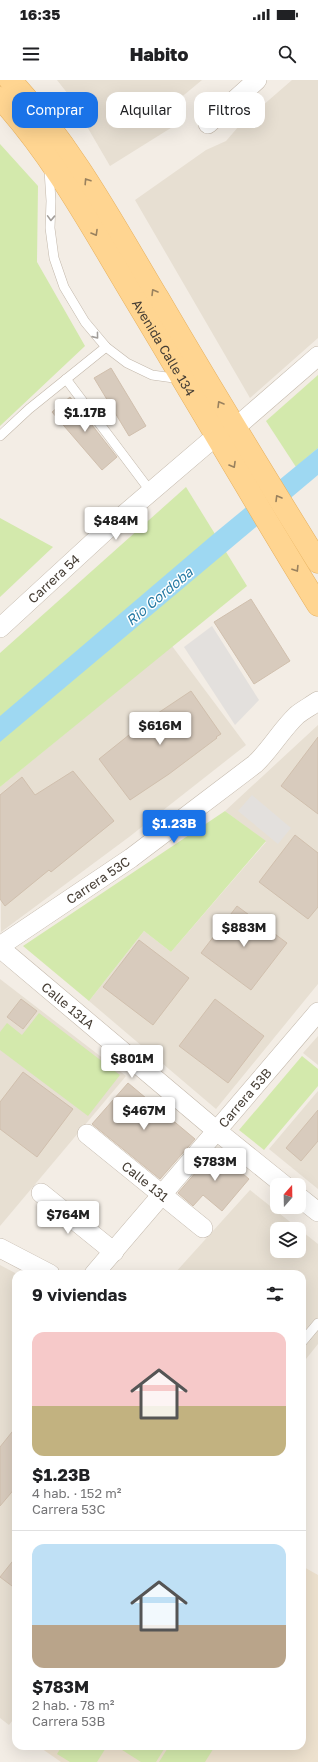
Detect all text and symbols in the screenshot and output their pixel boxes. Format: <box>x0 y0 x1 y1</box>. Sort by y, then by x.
text: 16:35 <box>20 5 60 23</box>
icon: menu <box>20 43 42 65</box>
text: Habito <box>130 43 188 65</box>
icon: search <box>276 43 298 65</box>
chip: Comprar <box>12 92 98 128</box>
chip: Alquilar <box>106 92 186 128</box>
chip: Filtros <box>194 92 265 128</box>
one-way arrow <box>85 178 92 185</box>
one-way arrow <box>46 215 55 221</box>
one-way arrow <box>91 229 98 236</box>
one-way arrow <box>151 289 159 296</box>
street label: Avenida Calle 134 <box>129 296 199 399</box>
one-way arrow <box>92 331 99 338</box>
pin: $1.17B <box>52 399 118 433</box>
one-way arrow <box>218 401 225 408</box>
text: $1.17B <box>64 404 106 420</box>
one-way arrow <box>228 461 235 468</box>
one-way arrow <box>276 495 283 502</box>
pin: $484M <box>88 507 144 541</box>
text: $484M <box>94 512 138 528</box>
street label: Carrera 54 <box>24 551 83 606</box>
water label: Rio Cordoba <box>122 562 197 629</box>
one-way arrow <box>291 565 299 572</box>
pin: $616M <box>132 712 188 746</box>
text: $616M <box>138 717 182 733</box>
pin: $1.23B <box>141 810 207 844</box>
text: $1.23B <box>152 815 196 831</box>
street label: Carrera 53C <box>63 853 133 907</box>
pin: $883M <box>216 914 272 948</box>
text: $883M <box>222 919 266 935</box>
street label: Calle 131A <box>38 979 98 1032</box>
pin: $801M <box>104 1045 160 1079</box>
text: $801M <box>110 1050 154 1066</box>
street label: Carrera 53B <box>215 1064 275 1131</box>
pin: $467M <box>116 1097 172 1131</box>
text: $467M <box>122 1102 166 1118</box>
pin: $783M <box>187 1148 243 1182</box>
text: $783M <box>193 1153 237 1169</box>
street label: Calle 131 <box>119 1158 172 1205</box>
north arrow <box>270 1178 306 1214</box>
map controls <box>270 1178 306 1258</box>
pin: $764M <box>40 1201 96 1235</box>
text: $764M <box>46 1206 90 1222</box>
button: layers <box>270 1222 306 1258</box>
icon: filters <box>264 1283 286 1305</box>
text: 9 viviendas <box>32 1284 127 1305</box>
icon: home <box>123 1358 195 1430</box>
text: $1.23B <box>32 1464 90 1485</box>
text: 4 hab. · 152 m² <box>32 1485 121 1501</box>
text: Carrera 53C <box>32 1501 105 1517</box>
icon: home <box>123 1570 195 1642</box>
text: $783M <box>32 1676 89 1697</box>
text: 2 hab. · 78 m² <box>32 1697 114 1713</box>
text: Carrera 53B <box>32 1713 105 1729</box>

